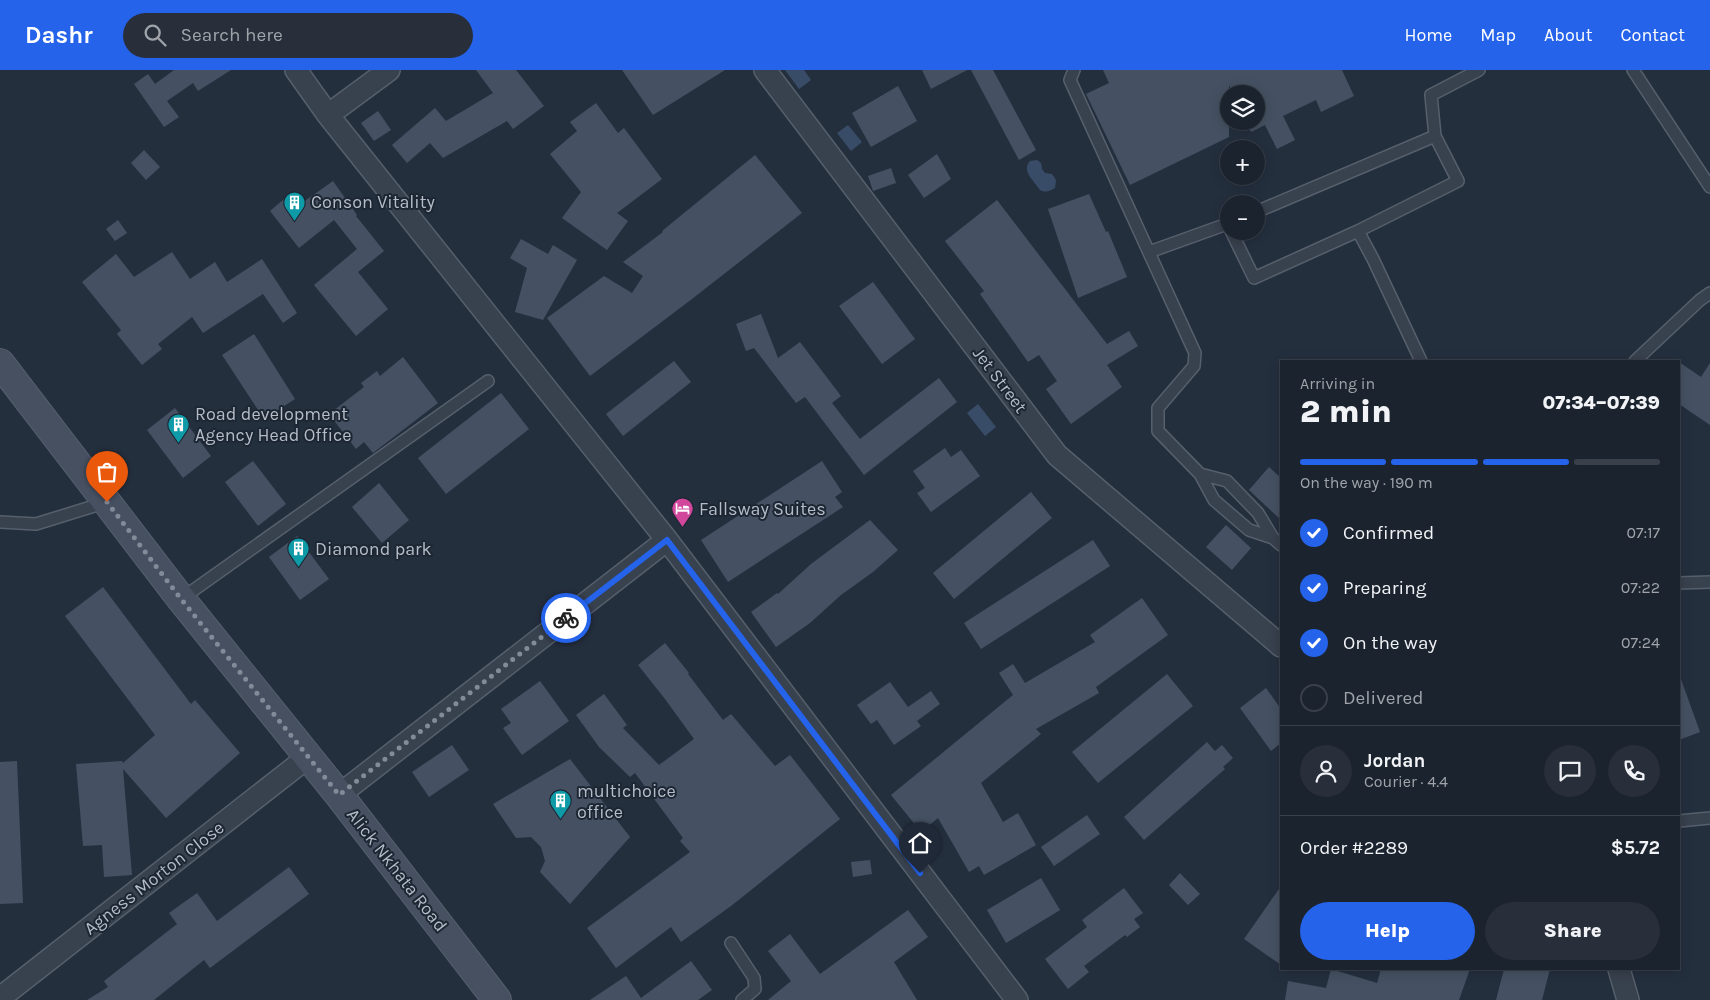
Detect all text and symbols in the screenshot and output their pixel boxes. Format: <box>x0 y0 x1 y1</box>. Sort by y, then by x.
search box <box>123 13 473 58</box>
text: Dashr <box>25 21 93 49</box>
icon: search <box>141 21 169 49</box>
text: Search here <box>181 24 283 46</box>
text: Home <box>1404 24 1452 46</box>
text: Map <box>1480 24 1516 46</box>
text: About <box>1544 24 1593 46</box>
text: Contact <box>1621 24 1685 46</box>
map controls <box>1220 85 1265 240</box>
button: layers <box>1220 85 1265 130</box>
button: + <box>1220 140 1265 185</box>
building icon: Conson Vitality <box>283 190 307 221</box>
place label: Conson Vitality <box>311 191 436 213</box>
button: − <box>1220 195 1265 240</box>
street label: Jet Street <box>968 343 1032 418</box>
text: Arriving in <box>1300 374 1375 393</box>
text: 07:34–07:39 <box>1542 392 1660 414</box>
text: 2 min <box>1300 393 1392 430</box>
place label: Road development Agency Head Office <box>195 403 352 446</box>
building icon: Road development Agency Head Office <box>167 412 191 443</box>
pin <box>86 451 128 502</box>
icon: bag <box>93 458 121 486</box>
text: On the way · 190 m <box>1300 473 1433 492</box>
hotel icon: Fallsway Suites <box>671 497 695 528</box>
place label: Fallsway Suites <box>699 498 826 520</box>
icon: check <box>1300 519 1328 547</box>
text: Confirmed <box>1343 522 1434 544</box>
text: 07:17 <box>1627 523 1660 542</box>
building icon: Diamond park <box>287 537 311 568</box>
place label: Diamond park <box>315 538 432 560</box>
icon: check <box>1300 574 1328 602</box>
text: Preparing <box>1343 577 1426 599</box>
text: 07:22 <box>1621 578 1660 597</box>
courier <box>541 593 591 643</box>
icon: bike <box>552 604 580 632</box>
icon: check <box>1300 629 1328 657</box>
text: On the way <box>1343 632 1437 654</box>
text: 07:24 <box>1621 633 1660 652</box>
text: Delivered <box>1343 687 1423 709</box>
button: person <box>1300 745 1352 797</box>
button: chat <box>1544 745 1596 797</box>
button: phone <box>1608 745 1660 797</box>
text: Jordan <box>1364 750 1425 772</box>
text: Courier · 4.4 <box>1364 772 1448 791</box>
place label: multichoice office <box>577 780 676 823</box>
building icon: multichoice office <box>549 789 573 820</box>
street label: Alick Nkhata Road <box>342 804 452 936</box>
street label: Agness Morton Close <box>80 816 228 940</box>
pin <box>899 822 941 873</box>
icon: home <box>906 829 934 857</box>
text: Order #2289 <box>1300 837 1408 859</box>
text: $5.72 <box>1611 837 1660 859</box>
button: Help <box>1300 902 1475 960</box>
button: Share <box>1485 902 1660 960</box>

